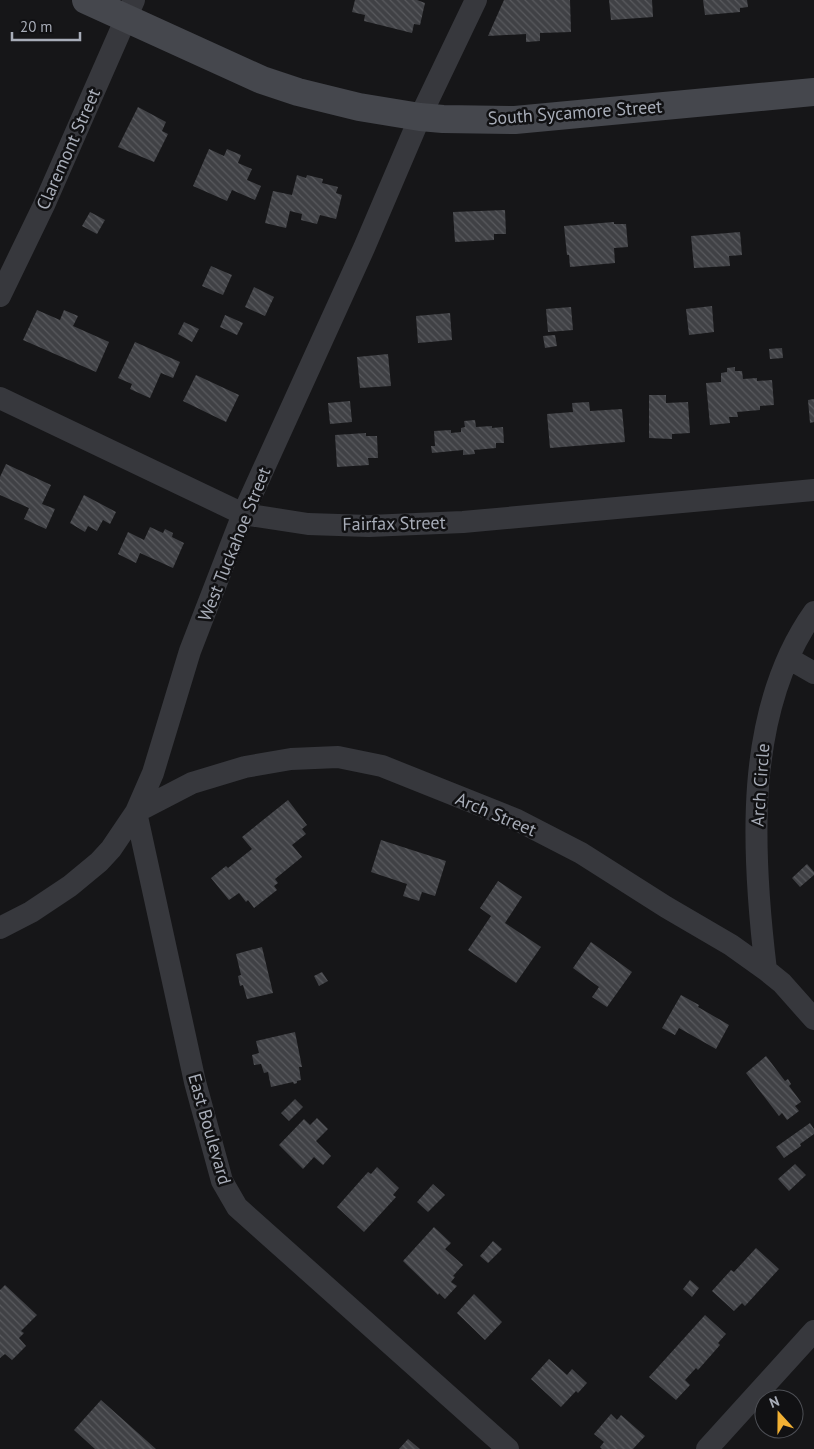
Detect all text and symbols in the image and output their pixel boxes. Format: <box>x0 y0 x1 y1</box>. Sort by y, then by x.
scale bar <box>12 10 80 42</box>
text: 20 m <box>20 17 53 36</box>
street label: Claremont Street <box>31 85 105 213</box>
street label: South Sycamore Street <box>487 94 663 130</box>
street label: West Tuckahoe Street <box>193 464 275 624</box>
street label: Fairfax Street <box>342 511 446 535</box>
street label: Arch Circle <box>746 743 774 827</box>
street label: Arch Street <box>452 787 540 841</box>
street label: East Boulevard <box>183 1071 237 1187</box>
north arrow <box>754 1389 804 1439</box>
text: N <box>767 1392 782 1412</box>

